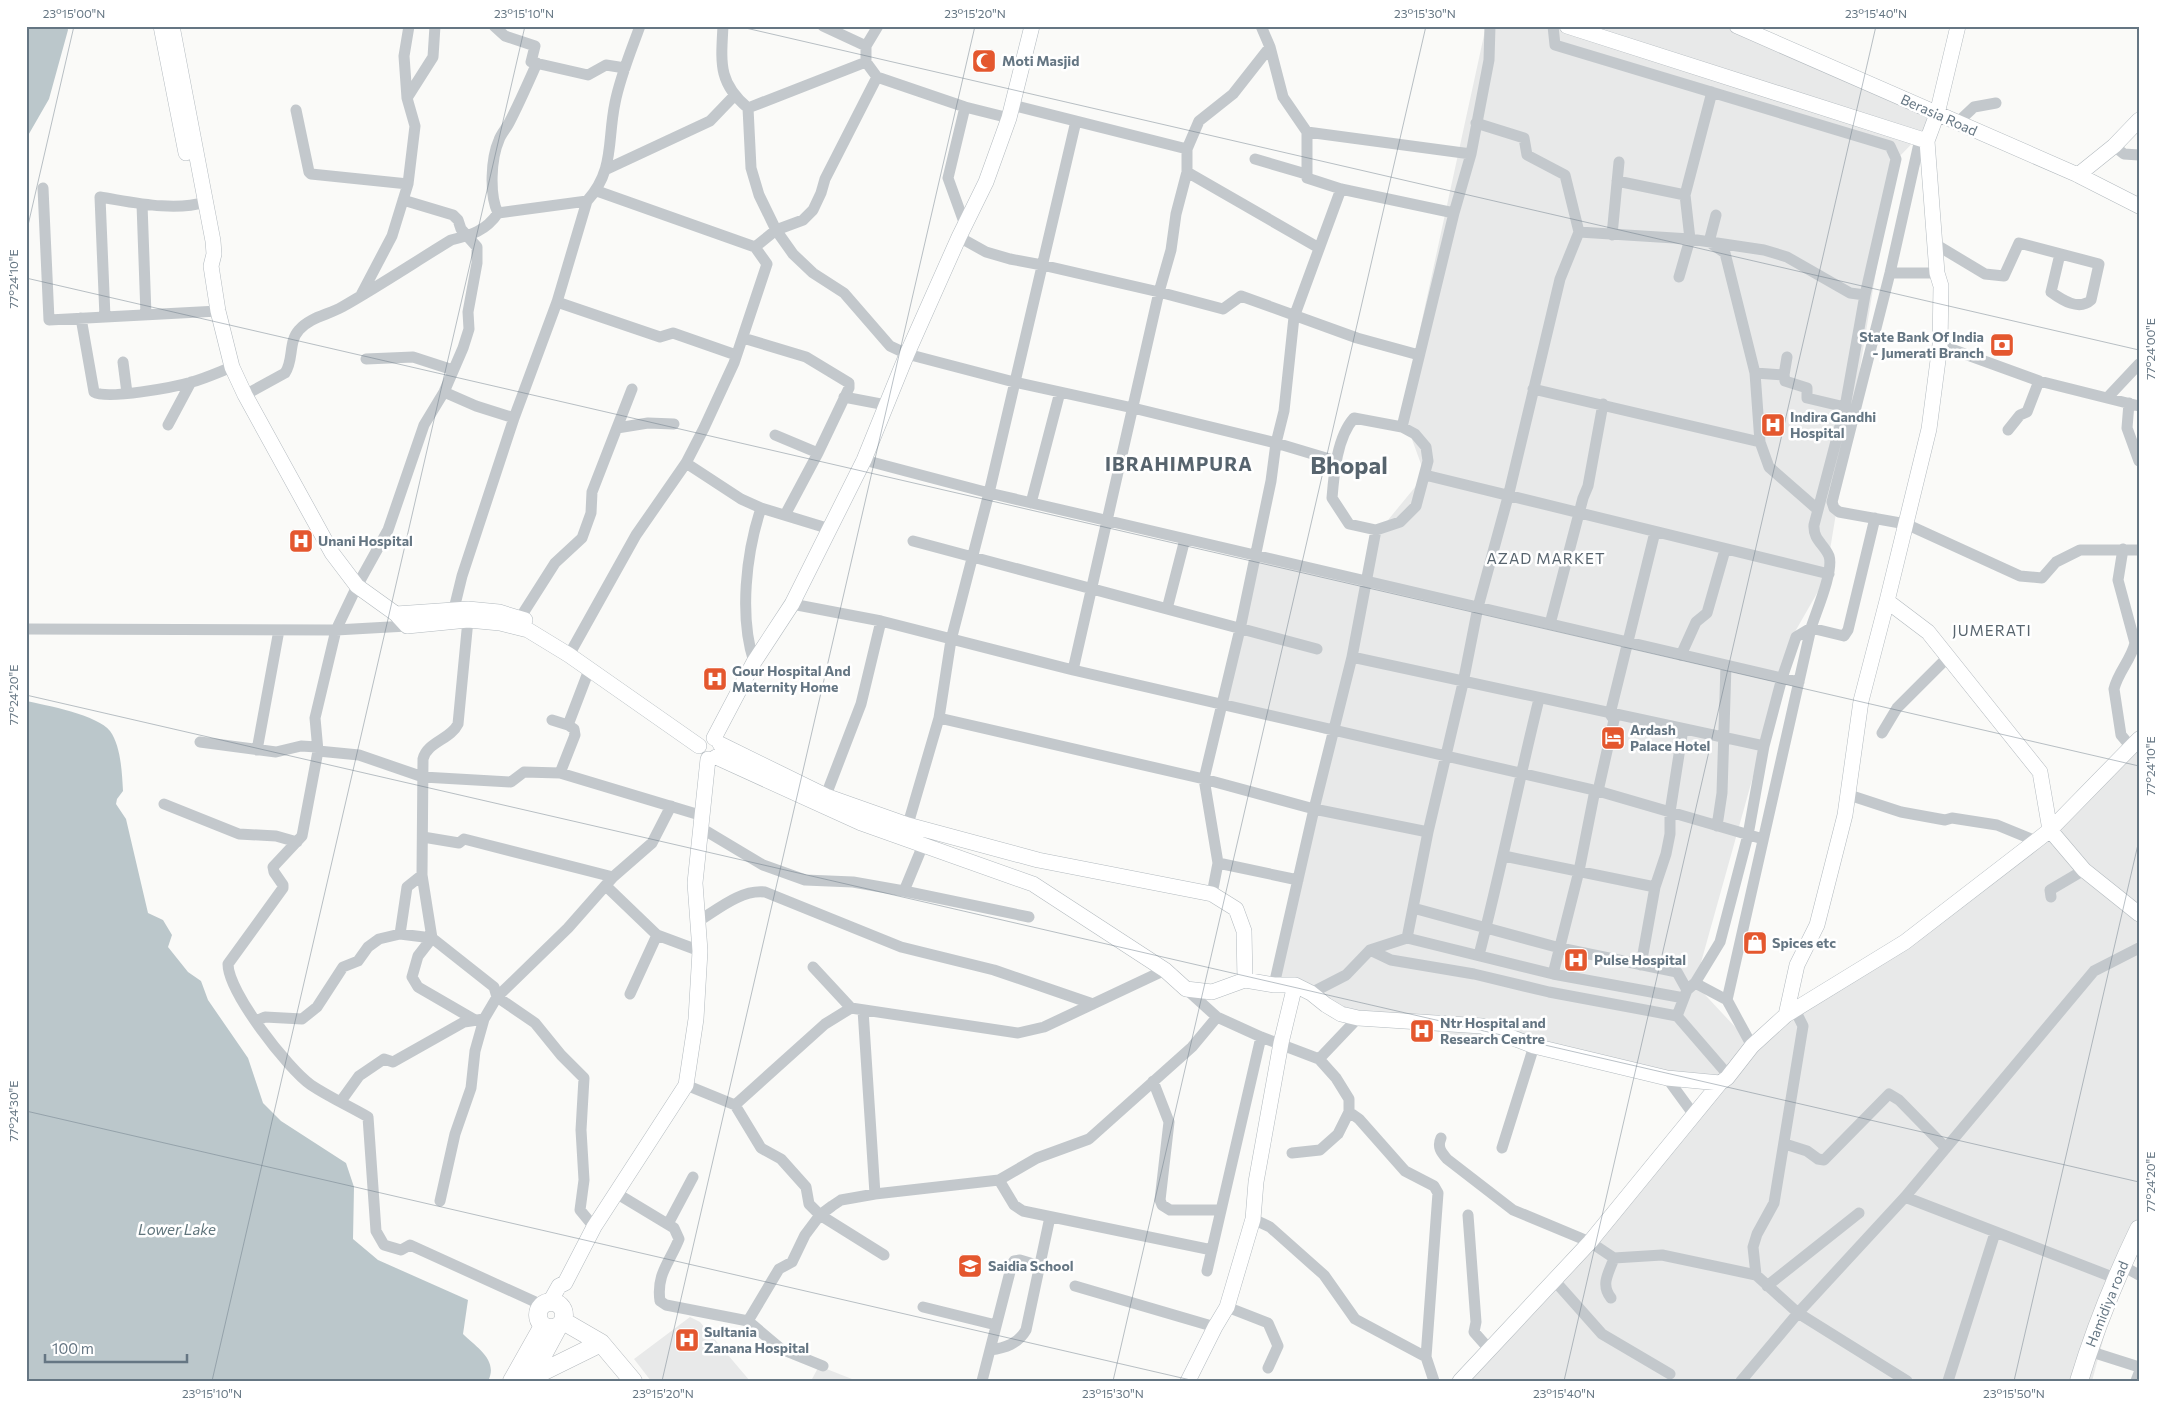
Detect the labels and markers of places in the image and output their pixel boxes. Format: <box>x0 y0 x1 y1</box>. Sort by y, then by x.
mosque icon: Moti Masjid <box>971 48 997 74</box>
place label: Moti Masjid <box>1002 52 1079 69</box>
place label: State Bank Of India - Jumerati Branch <box>1859 328 1984 361</box>
bank icon: State Bank Of India - Jumerati Branch <box>1989 332 2015 358</box>
place label: Indira Gandhi Hospital <box>1790 408 1876 441</box>
hospital icon: Indira Gandhi Hospital <box>1760 412 1786 438</box>
hospital icon: Unani Hospital <box>288 528 314 554</box>
place label: Unani Hospital <box>318 532 413 549</box>
place label: Gour Hospital And Maternity Home <box>732 662 851 695</box>
hospital icon: Gour Hospital And Maternity Home <box>702 666 728 692</box>
place label: Ardash Palace Hotel <box>1630 721 1710 754</box>
hotel icon: Ardash Palace Hotel <box>1600 725 1626 751</box>
shop icon: Spices etc <box>1742 930 1768 956</box>
place label: Spices etc <box>1772 934 1836 951</box>
hospital icon: Pulse Hospital <box>1563 947 1589 973</box>
place label: Pulse Hospital <box>1594 951 1686 968</box>
place label: Ntr Hospital and Research Centre <box>1440 1014 1546 1047</box>
hospital icon: Ntr Hospital and Research Centre <box>1409 1018 1435 1044</box>
school or university icon: Saidia School <box>957 1253 983 1279</box>
place label: Saidia School <box>988 1257 1074 1274</box>
place label: Sultania Zanana Hospital <box>704 1323 809 1356</box>
hospital icon: Sultania Zanana Hospital <box>674 1327 700 1353</box>

